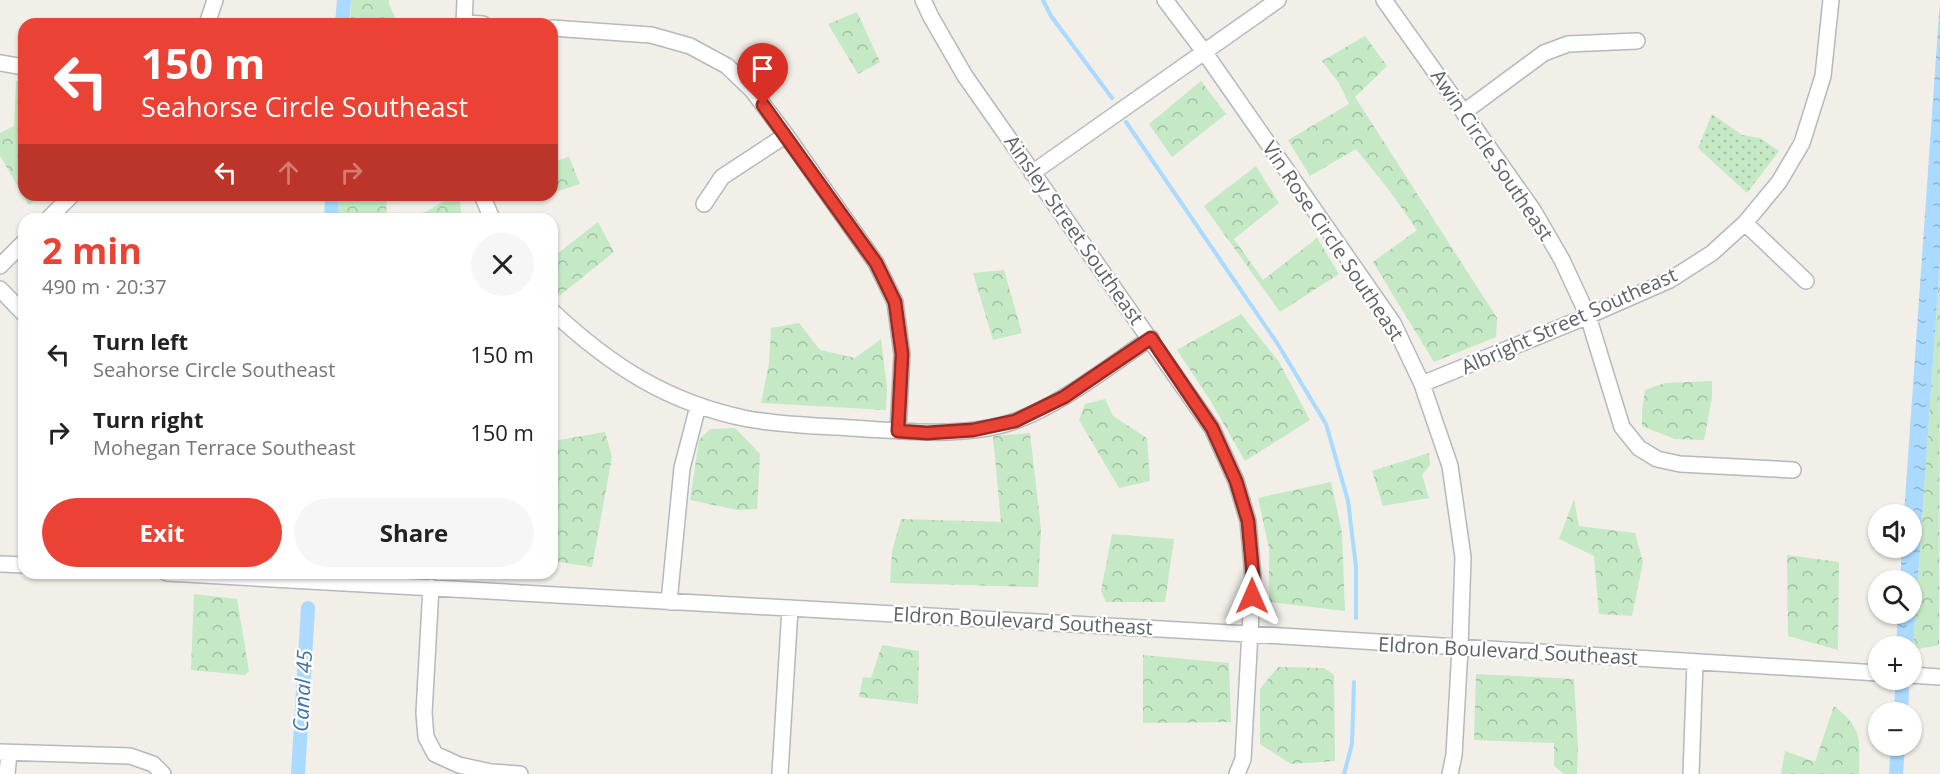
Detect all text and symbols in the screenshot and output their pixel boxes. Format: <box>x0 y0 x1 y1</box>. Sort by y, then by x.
text: 150 m <box>141 34 265 91</box>
icon: left <box>42 42 120 120</box>
pin <box>737 43 788 105</box>
icon: arrive <box>746 52 779 85</box>
street label: Awin Circle Southeast <box>1425 64 1560 246</box>
text: Seahorse Circle Southeast <box>141 88 468 125</box>
street label: Ainsley Street Southeast <box>999 130 1150 330</box>
street label: Vin Rose Circle Southeast <box>1256 136 1410 346</box>
icon: left <box>209 156 242 189</box>
icon: ahead <box>272 156 305 189</box>
icon: right <box>335 156 368 189</box>
text: 2 min <box>42 226 142 275</box>
button: close <box>471 233 534 296</box>
street label: Albright Street Southeast <box>1457 261 1681 380</box>
text: 490 m · 20:37 <box>42 273 167 300</box>
text: Turn left <box>93 326 188 356</box>
icon: left <box>42 338 75 371</box>
text: 150 m <box>470 339 534 369</box>
text: Seahorse Circle Southeast <box>93 356 335 383</box>
text: Turn right <box>93 404 204 434</box>
icon: right <box>42 416 75 449</box>
text: 150 m <box>470 417 534 447</box>
text: Mohegan Terrace Southeast <box>93 434 355 461</box>
button: Exit <box>42 498 282 567</box>
button: Share <box>294 498 534 567</box>
map controls <box>1868 504 1922 756</box>
button: sound <box>1868 504 1922 558</box>
position arrow <box>1220 564 1284 628</box>
button: search <box>1868 570 1922 624</box>
street label: Eldron Boulevard Southeast <box>893 600 1154 641</box>
street label: Eldron Boulevard Southeast <box>1378 630 1639 671</box>
button: + <box>1868 636 1922 690</box>
water label: Canal 45 <box>286 649 318 733</box>
button: − <box>1868 702 1922 756</box>

